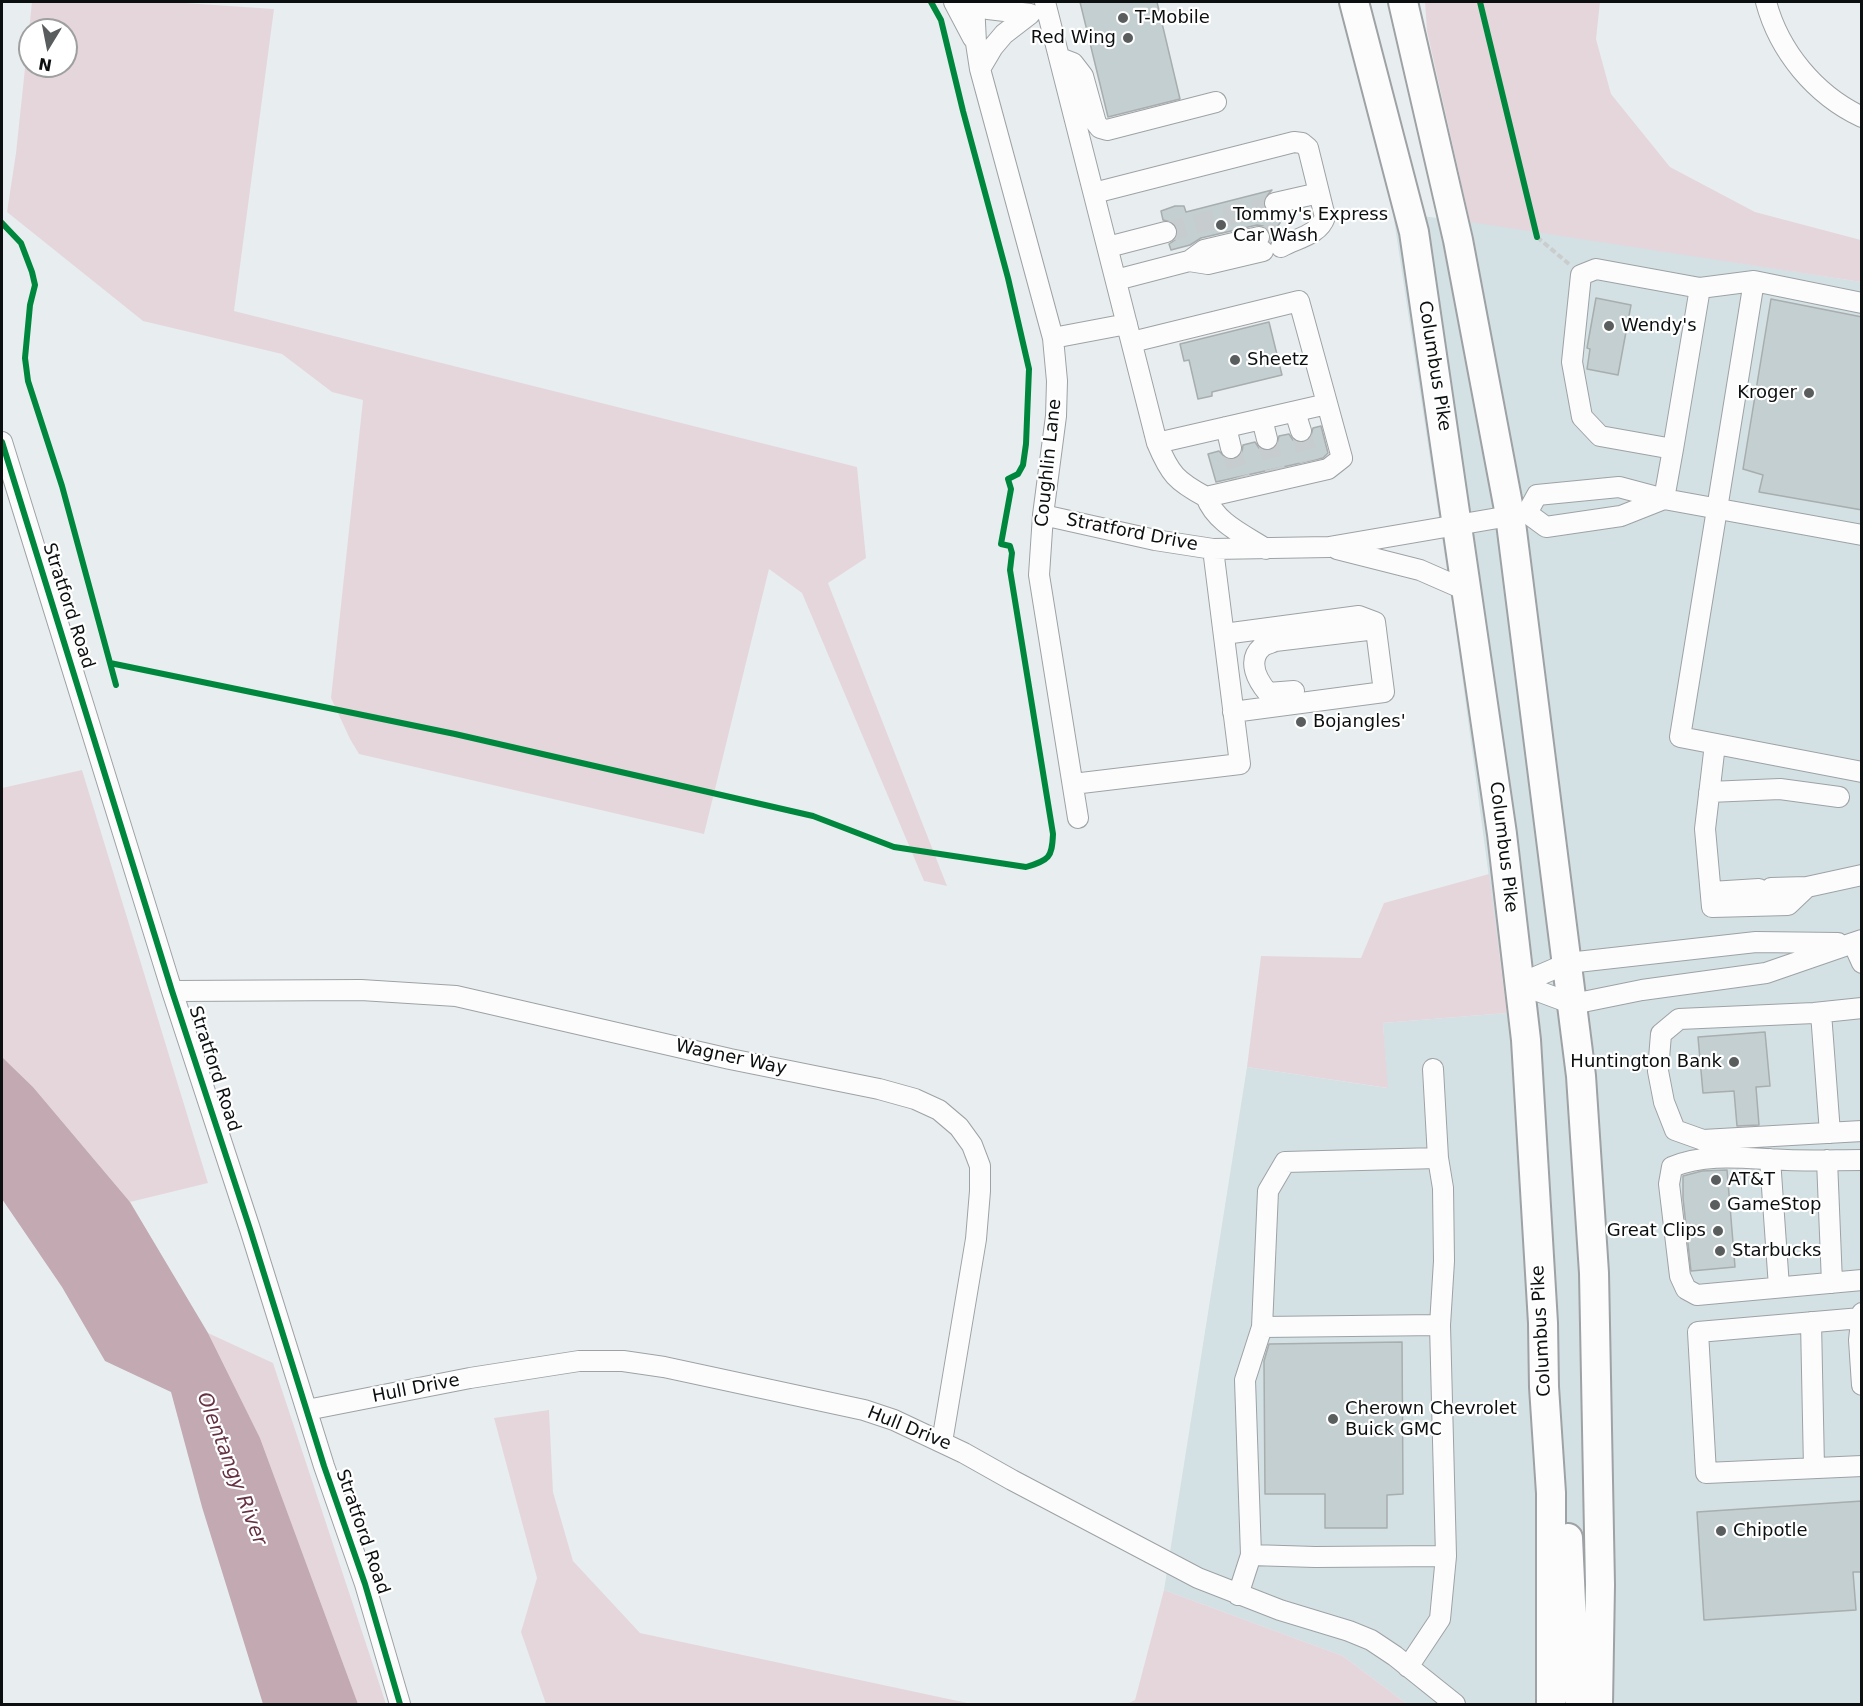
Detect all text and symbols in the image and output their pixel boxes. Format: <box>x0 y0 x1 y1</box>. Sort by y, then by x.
place label: T-Mobile <box>1135 7 1210 29</box>
marker: T-Mobile <box>1116 11 1130 25</box>
north arrow <box>18 18 78 78</box>
place label: Red Wing <box>1031 27 1116 49</box>
marker: Red Wing <box>1121 31 1135 45</box>
text: N <box>37 54 53 75</box>
place label: Tommy's Express Car Wash <box>1233 204 1388 246</box>
marker: Tommy's Express Car Wash <box>1214 218 1228 232</box>
street label: Columbus Pike <box>1413 299 1455 433</box>
place label: Wendy's <box>1621 315 1697 337</box>
marker: Wendy's <box>1602 319 1616 333</box>
place label: Sheetz <box>1247 349 1308 371</box>
marker: Sheetz <box>1228 353 1242 367</box>
place label: Kroger <box>1737 382 1797 404</box>
marker: Kroger <box>1802 386 1816 400</box>
street label: Coughlin Lane <box>1032 398 1066 528</box>
street label: Stratford Drive <box>1064 510 1200 556</box>
street label: Stratford Road <box>38 541 98 671</box>
place label: Bojangles' <box>1313 711 1406 733</box>
marker: Bojangles' <box>1294 715 1308 729</box>
street label: Columbus Pike <box>1484 780 1522 914</box>
street label: Stratford Road <box>184 1004 244 1134</box>
street label: Wagner Way <box>673 1036 789 1080</box>
place label: Huntington Bank <box>1570 1051 1722 1073</box>
marker: Huntington Bank <box>1727 1055 1741 1069</box>
place label: AT&T <box>1728 1169 1775 1191</box>
marker: AT&T <box>1709 1173 1723 1187</box>
place label: GameStop <box>1727 1194 1822 1216</box>
marker: GameStop <box>1708 1198 1722 1212</box>
place label: Great Clips <box>1607 1220 1706 1242</box>
marker: Great Clips <box>1711 1224 1725 1238</box>
place label: Starbucks <box>1732 1240 1821 1262</box>
marker: Starbucks <box>1713 1244 1727 1258</box>
street label: Columbus Pike <box>1528 1265 1556 1397</box>
street label: Hull Drive <box>370 1370 462 1408</box>
water label: Olentangy River <box>191 1389 271 1549</box>
place label: Cherown Chevrolet Buick GMC <box>1345 1398 1517 1440</box>
street label: Hull Drive <box>864 1402 954 1456</box>
marker: Cherown Chevrolet Buick GMC <box>1326 1412 1340 1426</box>
street label: Stratford Road <box>331 1467 393 1597</box>
place label: Chipotle <box>1733 1520 1808 1542</box>
marker: Chipotle <box>1714 1524 1728 1538</box>

